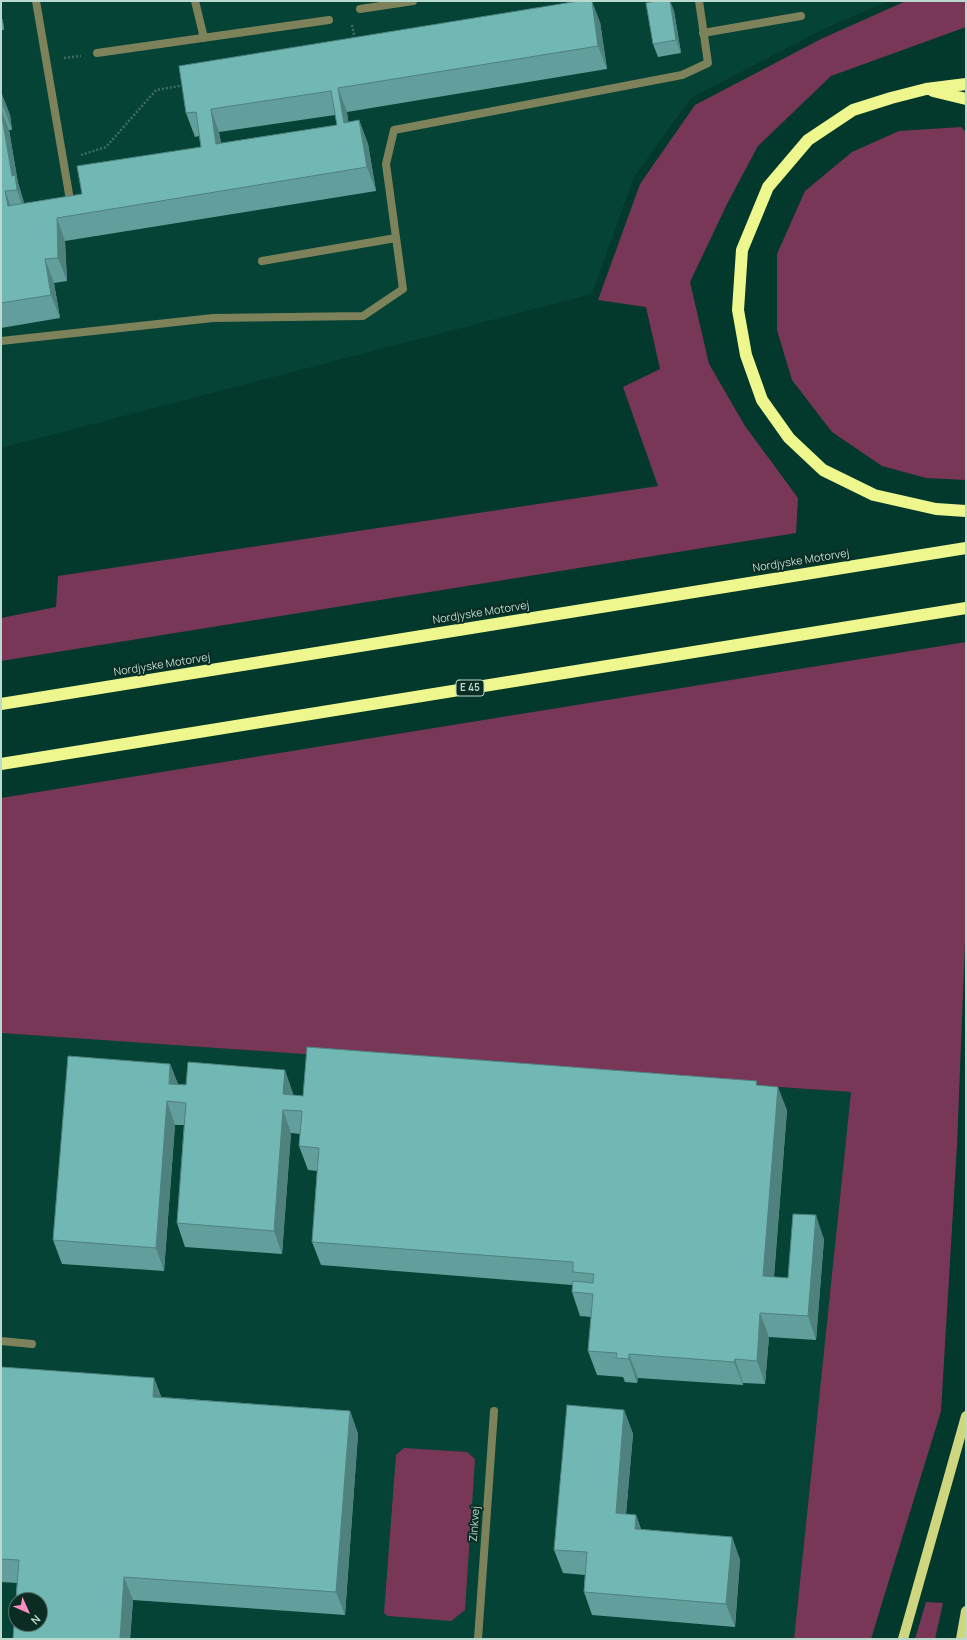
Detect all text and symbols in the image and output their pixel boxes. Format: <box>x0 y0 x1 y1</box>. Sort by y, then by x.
street label: Nordjyske Motorvej <box>752 547 850 575</box>
street label: Nordjyske Motorvej <box>432 599 530 627</box>
street label: Nordjyske Motorvej <box>113 651 211 679</box>
road number: E 45 <box>456 680 484 696</box>
street label: Zinkvej <box>467 1506 483 1542</box>
north arrow <box>8 1592 48 1632</box>
text: N <box>28 1612 44 1628</box>

